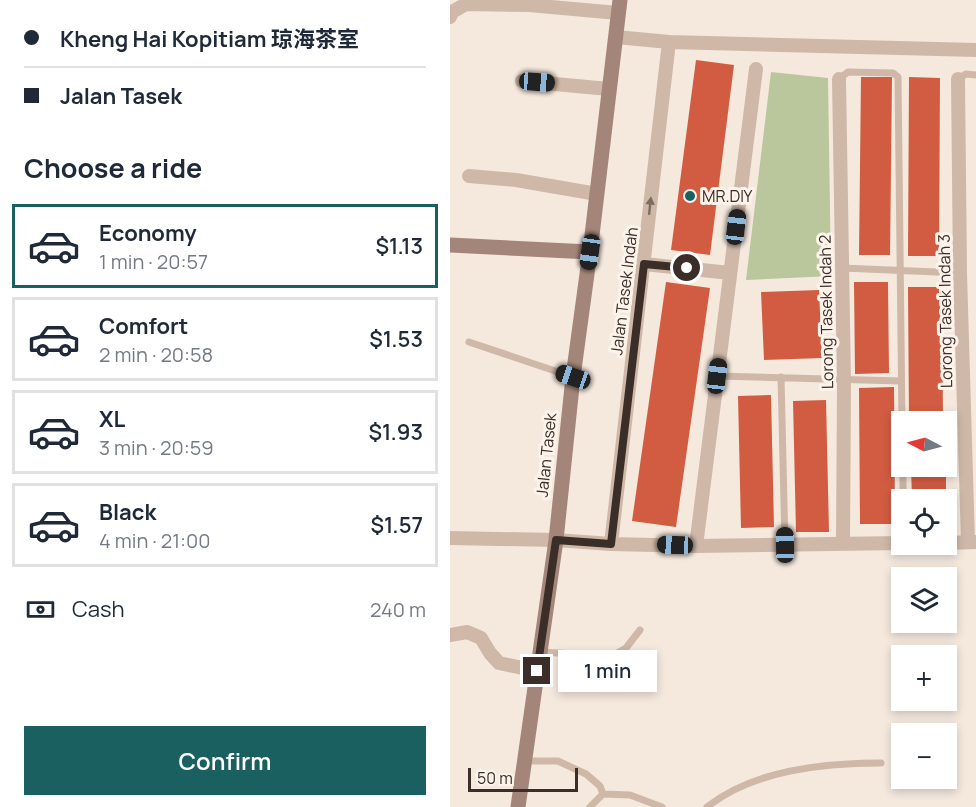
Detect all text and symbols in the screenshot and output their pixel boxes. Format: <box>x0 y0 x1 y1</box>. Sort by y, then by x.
text: Kheng Hai Kopitiam 琼海茶室 <box>60 24 359 54</box>
car <box>518 72 556 92</box>
text: Jalan Tasek <box>60 81 182 111</box>
text: Choose a ride <box>24 149 202 186</box>
place label: MR.DIY <box>702 185 752 207</box>
marker: MR.DIY <box>683 189 697 203</box>
one-way arrow <box>645 196 655 215</box>
car <box>725 208 747 246</box>
text: Economy <box>99 218 197 248</box>
icon: car <box>27 219 81 273</box>
street label: Jalan Tasek Indah <box>605 226 643 356</box>
text: $1.13 <box>376 231 423 261</box>
car <box>579 233 601 271</box>
street label: Lorong Tasek Indah 3 <box>933 234 957 388</box>
street label: Lorong Tasek Indah 2 <box>814 235 838 389</box>
text: 1 min · 20:57 <box>99 248 208 275</box>
route start <box>673 254 700 281</box>
text: Comfort <box>99 311 188 341</box>
icon: car <box>27 312 81 366</box>
text: $1.53 <box>369 324 423 354</box>
text: 2 min · 20:58 <box>99 341 213 368</box>
car <box>706 357 728 395</box>
car <box>553 363 593 391</box>
text: XL <box>99 404 125 434</box>
icon: car <box>27 405 81 459</box>
street label: Jalan Tasek <box>531 411 561 498</box>
north arrow <box>891 411 957 477</box>
map controls <box>891 411 957 789</box>
text: $1.93 <box>369 417 423 447</box>
text: 3 min · 20:59 <box>99 434 214 461</box>
button: locate <box>891 489 957 555</box>
text: Black <box>99 497 156 527</box>
icon: car <box>27 498 81 552</box>
text: $1.57 <box>370 510 423 540</box>
text: 4 min · 21:00 <box>99 527 210 554</box>
car <box>776 527 794 563</box>
car <box>657 535 693 555</box>
button: layers <box>891 567 957 633</box>
icon: cash <box>24 593 57 626</box>
text: Cash <box>72 594 125 624</box>
text: 240 m <box>370 596 426 623</box>
button: + <box>891 645 957 711</box>
callout: 1 min <box>558 650 657 692</box>
route end <box>523 657 550 684</box>
text: 1 min <box>584 657 631 684</box>
button: − <box>891 723 957 789</box>
button: Confirm <box>24 726 426 795</box>
scale bar <box>468 765 578 792</box>
text: 50 m <box>477 767 513 789</box>

